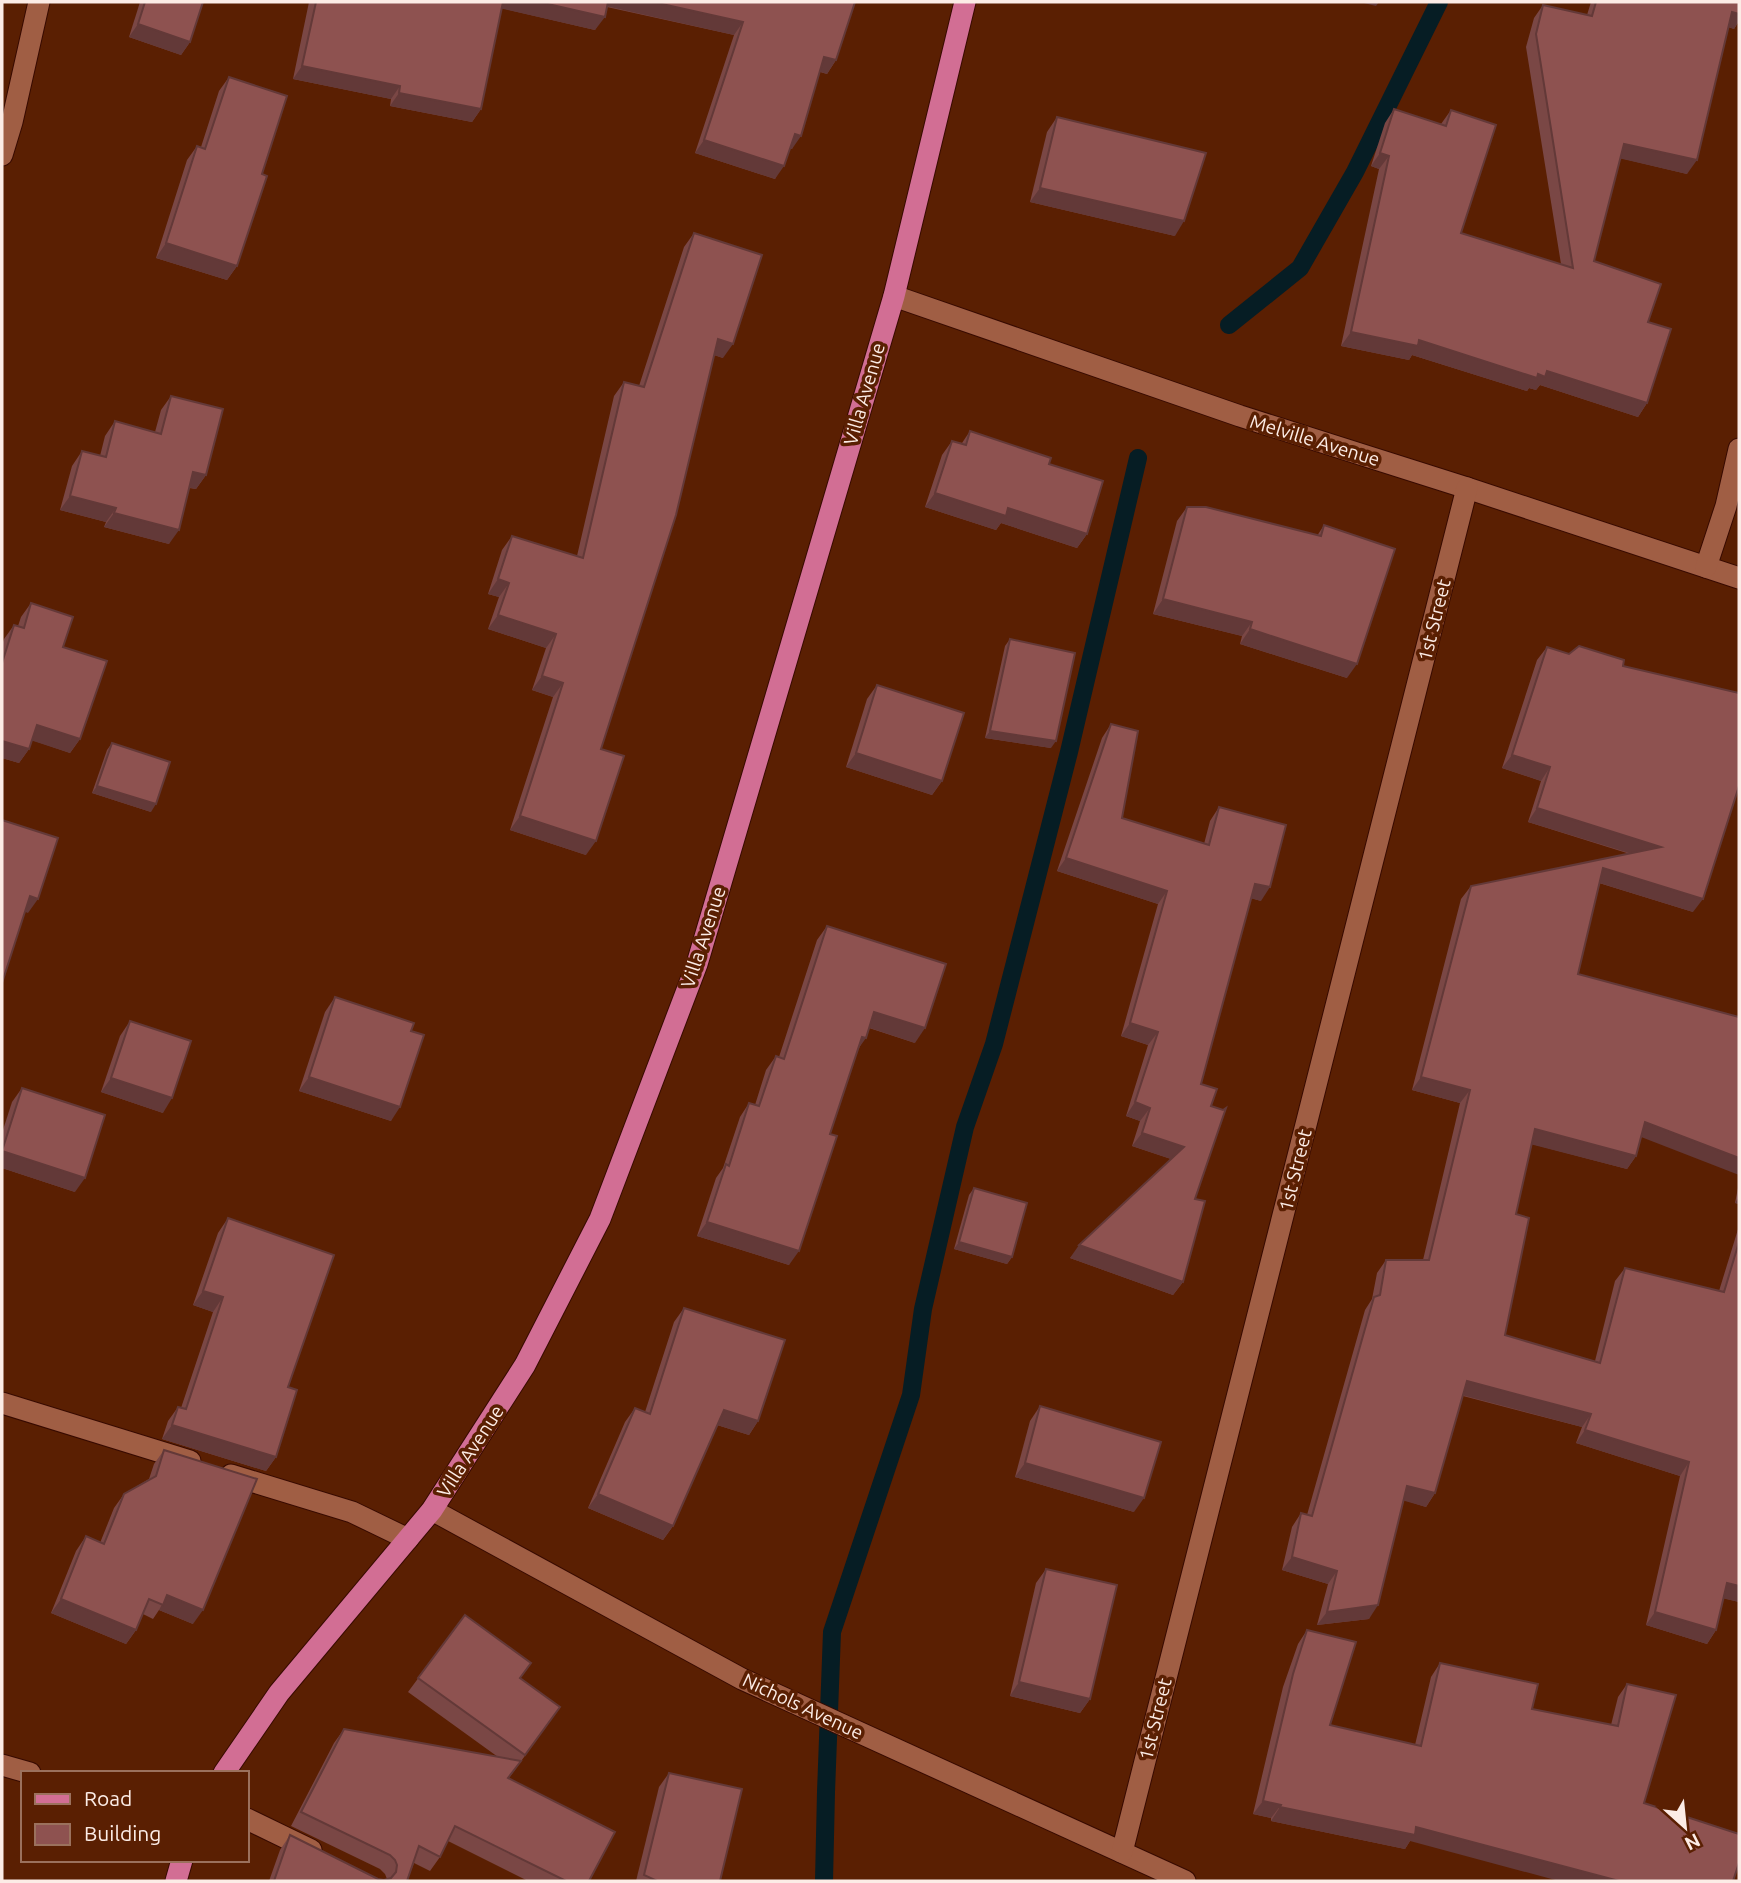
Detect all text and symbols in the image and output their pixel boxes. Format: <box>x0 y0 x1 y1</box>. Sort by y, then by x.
street label: Villa Avenue <box>839 340 889 448</box>
street label: Melville Avenue <box>1247 410 1383 470</box>
street label: 1st Street <box>1413 576 1455 663</box>
street label: Villa Avenue <box>676 883 730 991</box>
street label: 1st Street <box>1274 1126 1316 1213</box>
street label: Villa Avenue <box>432 1401 508 1501</box>
street label: Nichols Avenue <box>739 1668 867 1744</box>
street label: 1st Street <box>1134 1675 1176 1762</box>
legend <box>21 1771 248 1862</box>
text: Road <box>84 1786 132 1810</box>
north arrow <box>1650 1792 1720 1862</box>
text: Building <box>84 1821 161 1845</box>
text: N <box>1681 1829 1704 1855</box>

